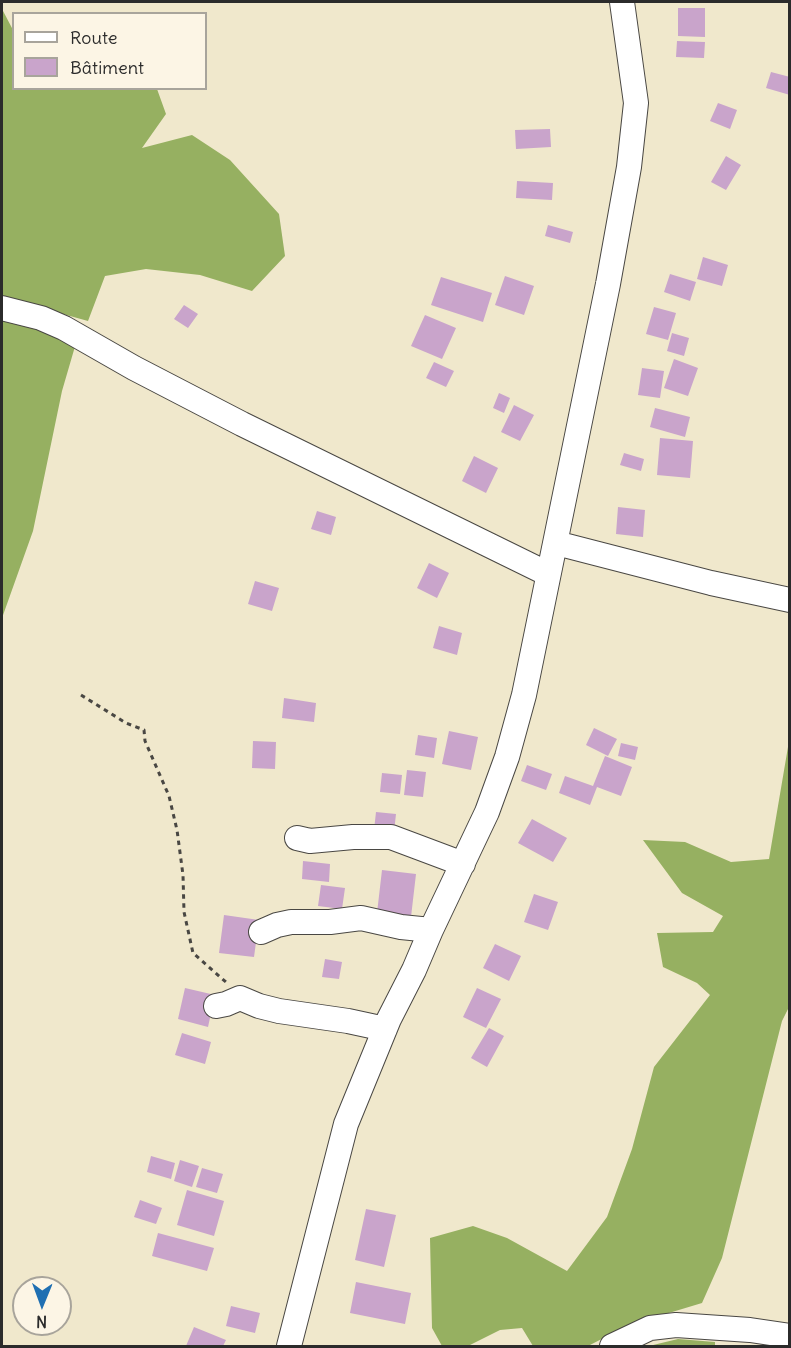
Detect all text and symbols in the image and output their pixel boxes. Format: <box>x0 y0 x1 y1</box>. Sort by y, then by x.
legend <box>12 12 207 90</box>
text: Route <box>70 26 118 49</box>
text: Bâtiment <box>70 56 144 79</box>
north arrow <box>12 1276 72 1336</box>
text: N <box>36 1312 47 1332</box>

